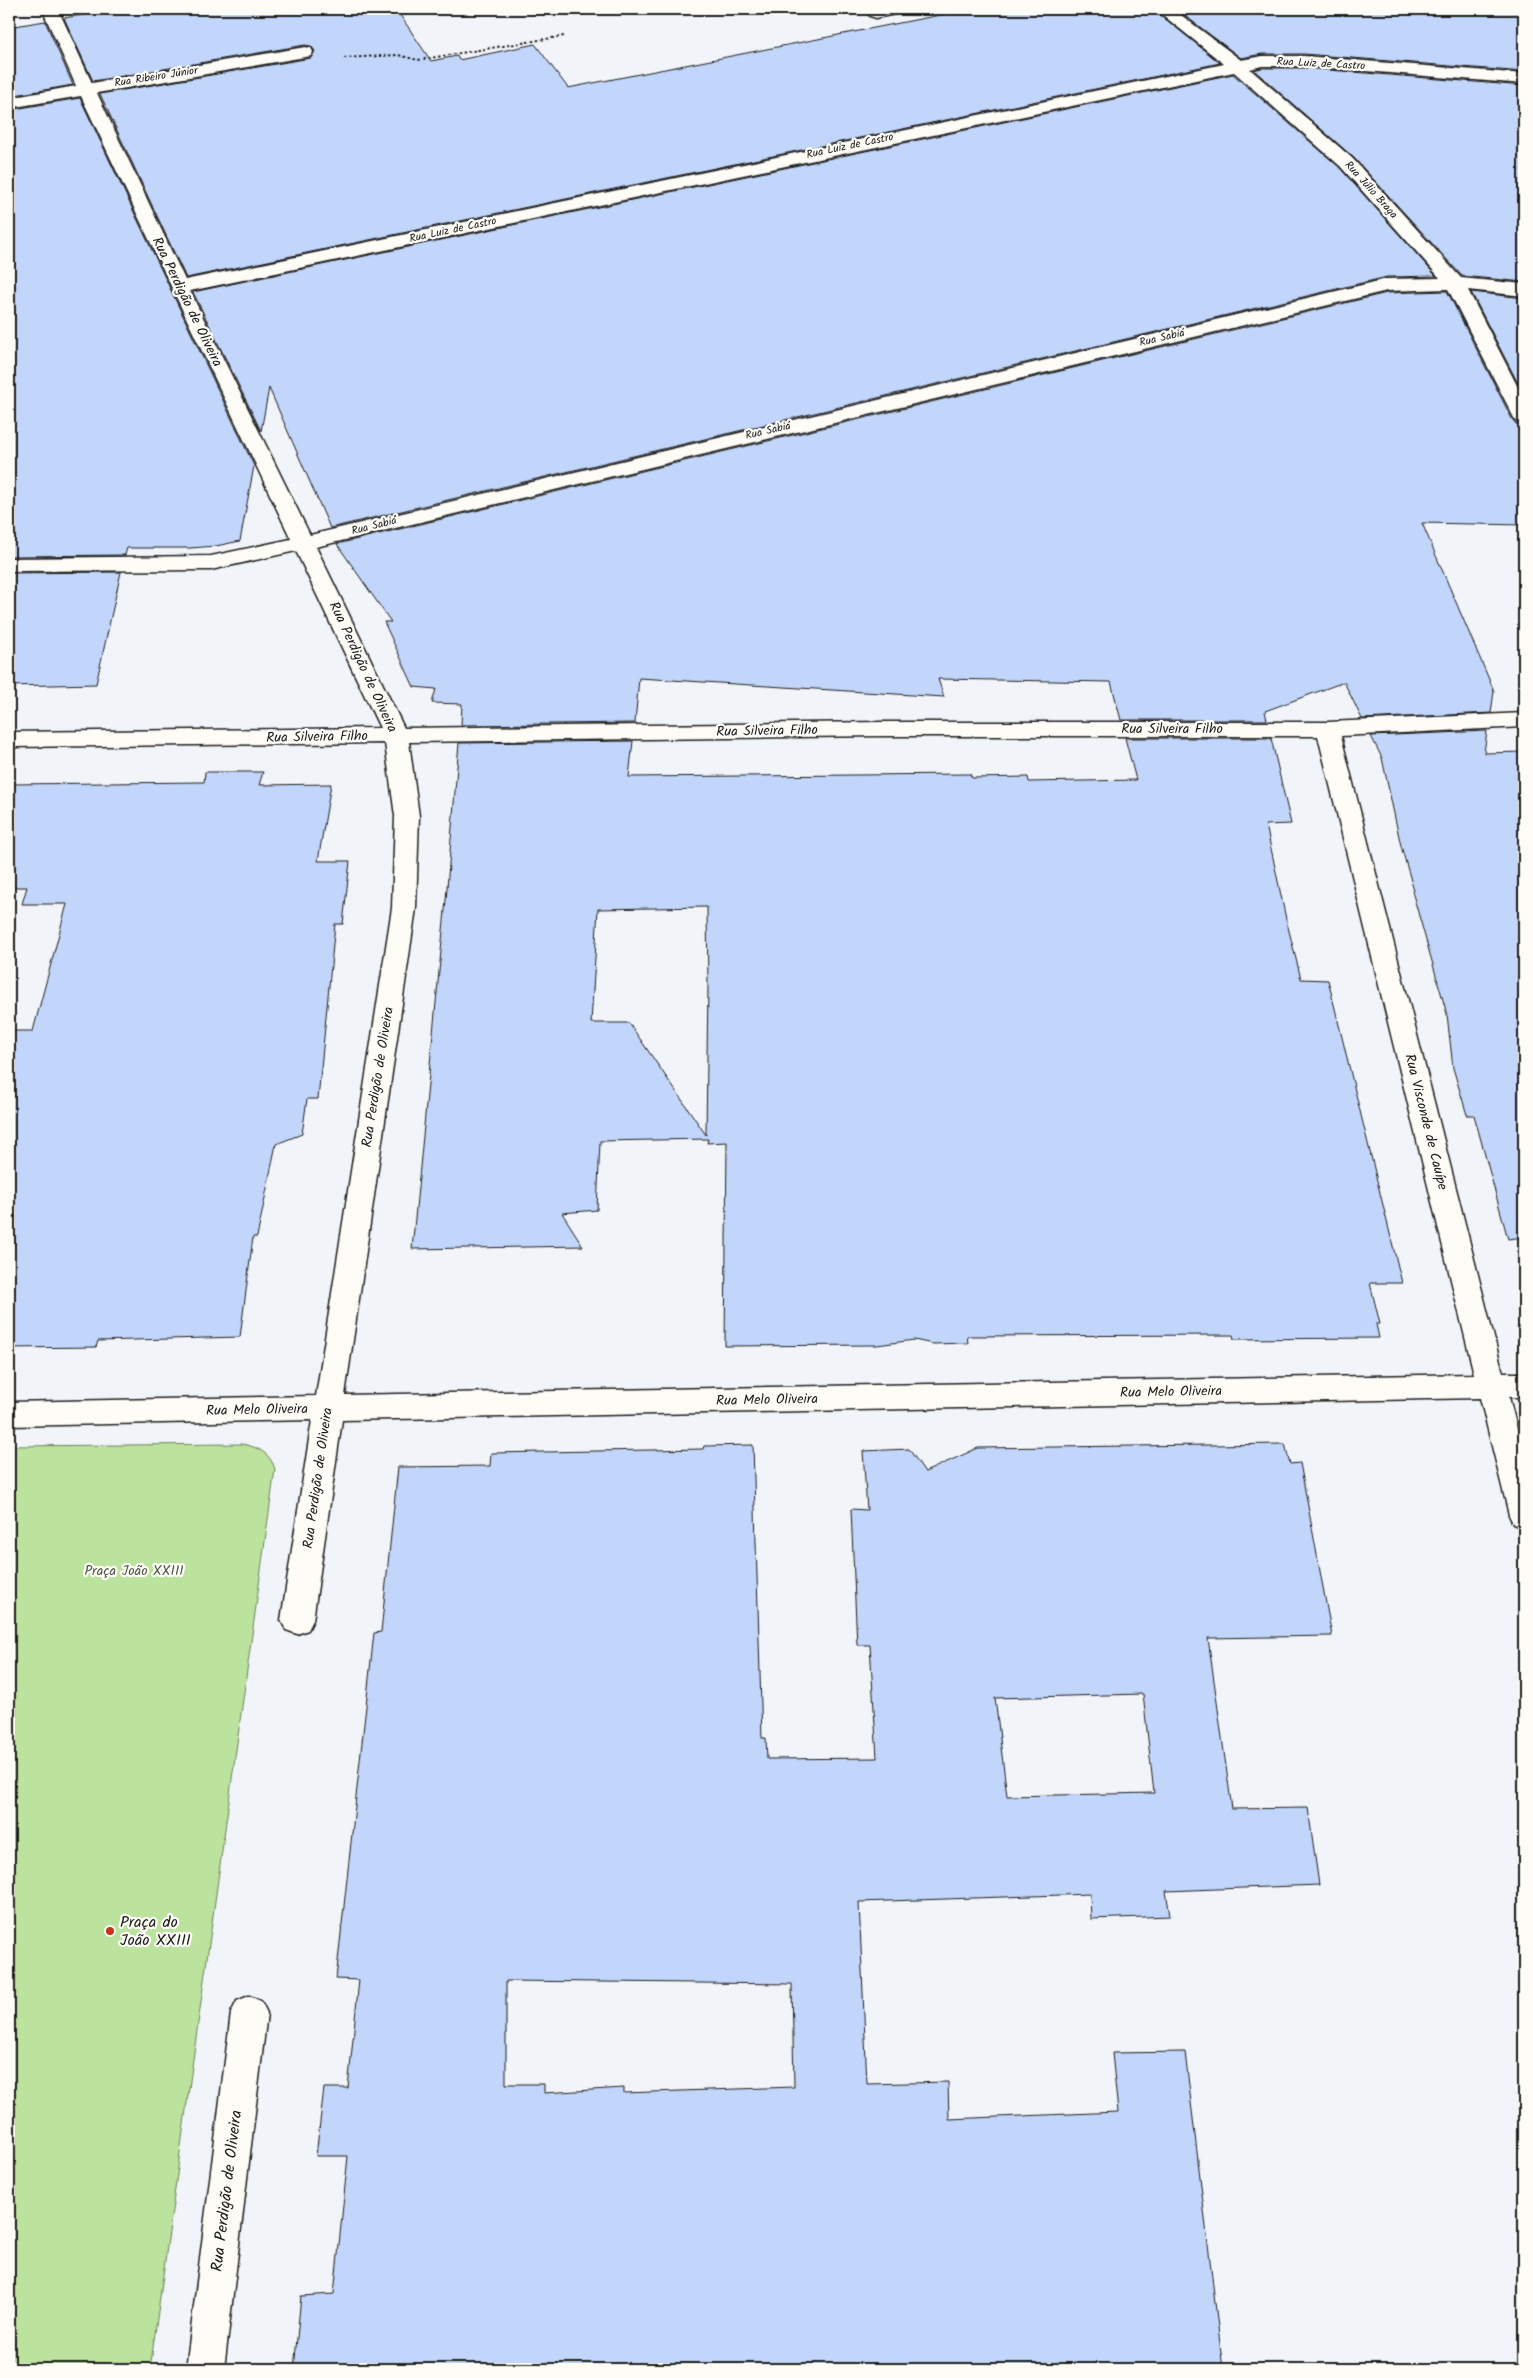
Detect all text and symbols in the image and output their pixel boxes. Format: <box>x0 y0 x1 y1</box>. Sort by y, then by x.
street label: Rua Luiz de Castro <box>1276 53 1366 75</box>
street label: Rua Ribeiro Júnior <box>113 61 200 92</box>
street label: Rua Luiz de Castro <box>805 128 895 164</box>
street label: Rua Júlio Braga <box>1340 157 1402 223</box>
street label: Rua Luiz de Castro <box>408 212 498 248</box>
street label: Rua Perdigão de Oliveira <box>146 233 228 371</box>
street label: Rua Sabiá <box>1138 324 1188 352</box>
street label: Rua Sabiá <box>744 417 794 445</box>
street label: Rua Sabiá <box>350 511 400 540</box>
street label: Rua Perdigão de Oliveira <box>323 598 403 736</box>
street label: Rua Silveira Filho <box>1121 718 1223 740</box>
street label: Rua Silveira Filho <box>716 719 818 743</box>
street label: Rua Silveira Filho <box>266 725 368 749</box>
street label: Rua Perdigão de Oliveira <box>356 1005 400 1149</box>
street label: Rua Visconde de Cauípe <box>1398 1052 1454 1193</box>
street label: Rua Melo Oliveira <box>1120 1380 1222 1404</box>
street label: Rua Melo Oliveira <box>716 1388 818 1412</box>
street label: Rua Melo Oliveira <box>206 1398 308 1422</box>
street label: Rua Perdigão de Oliveira <box>297 1406 339 1550</box>
park label: Praça João XXIII <box>84 1560 184 1582</box>
place label: Praça do João XXIII <box>120 1910 191 1953</box>
marker: Praça do João XXIII <box>104 1925 116 1937</box>
street label: Rua Perdigão de Oliveira <box>205 2109 249 2273</box>

